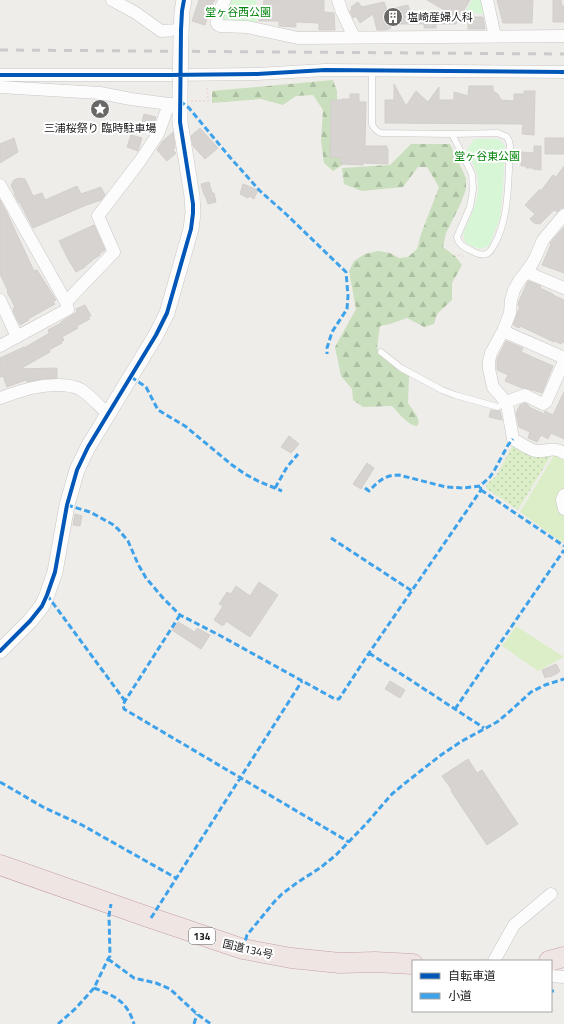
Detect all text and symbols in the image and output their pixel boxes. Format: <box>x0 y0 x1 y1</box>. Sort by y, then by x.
park label: 堂ヶ谷西公園 <box>205 4 271 20</box>
building icon: 塩崎産婦人科 <box>382 6 404 28</box>
place label: 塩崎産婦人科 <box>407 9 473 25</box>
place icon: 三浦桜祭り 臨時駐車場 <box>89 98 111 120</box>
place label: 三浦桜祭り 臨時駐車場 <box>44 120 156 136</box>
park label: 堂ヶ谷東公園 <box>454 148 520 164</box>
road number: 134 <box>189 928 215 944</box>
street label: 国道134号 <box>221 935 275 963</box>
legend <box>412 960 552 1012</box>
text: 自転車道 <box>448 966 496 985</box>
text: 小道 <box>448 986 472 1005</box>

